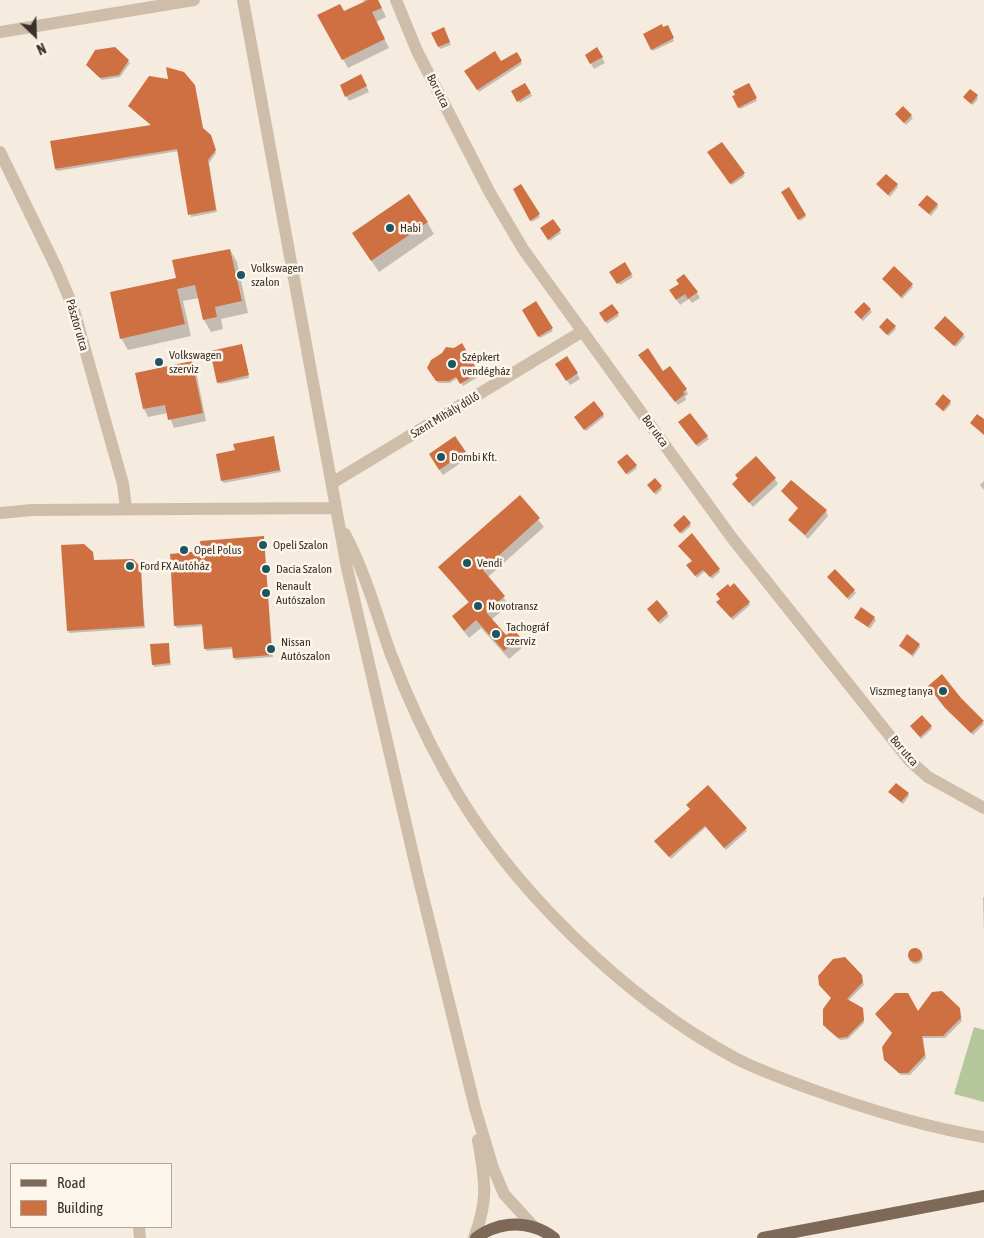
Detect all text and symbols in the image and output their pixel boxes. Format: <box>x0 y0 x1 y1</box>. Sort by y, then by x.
north arrow <box>10 10 60 60</box>
text: N <box>34 40 48 58</box>
street label: Bor utca <box>423 72 453 110</box>
place label: Habi <box>400 221 421 235</box>
marker: Habi <box>384 222 396 234</box>
place label: Volkswagen szalon <box>251 261 304 289</box>
marker: Volkswagen szalon <box>235 269 247 281</box>
street label: Pásztor utca <box>63 297 91 353</box>
place label: Volkswagen szerviz <box>169 348 222 376</box>
place label: Szépkert vendégház <box>462 350 510 378</box>
marker: Volkswagen szerviz <box>153 356 165 368</box>
marker: Szépkert vendégház <box>446 358 458 370</box>
street label: Szent Mihály dűlő <box>408 389 482 441</box>
street label: Bor utca <box>639 412 671 450</box>
place label: Dombi Kft. <box>451 450 497 464</box>
marker: Dombi Kft. <box>435 451 447 463</box>
place label: Opeli Szalon <box>273 538 328 552</box>
marker: Opeli Szalon <box>257 539 269 551</box>
place label: Opel Polus <box>194 543 242 557</box>
marker: Opel Polus <box>178 544 190 556</box>
place label: Vendi <box>477 556 502 570</box>
marker: Vendi <box>461 557 473 569</box>
place label: Ford FX Autóház <box>140 559 209 573</box>
marker: Ford FX Autóház <box>124 560 136 572</box>
place label: Dacia Szalon <box>276 562 332 576</box>
marker: Dacia Szalon <box>260 563 272 575</box>
place label: Renault Autószalon <box>276 579 325 607</box>
marker: Renault Autószalon <box>260 587 272 599</box>
place label: Novotransz <box>488 599 538 613</box>
marker: Novotransz <box>472 600 484 612</box>
place label: Tachográf szerviz <box>506 620 549 648</box>
marker: Tachográf szerviz <box>490 628 502 640</box>
place label: Nissan Autószalon <box>281 635 330 663</box>
marker: Nissan Autószalon <box>265 643 277 655</box>
place label: Viszmeg tanya <box>870 684 933 698</box>
marker: Viszmeg tanya <box>937 685 949 697</box>
street label: Bor utca <box>887 733 921 769</box>
legend <box>10 1163 172 1228</box>
text: Road <box>57 1174 86 1191</box>
text: Building <box>57 1199 103 1216</box>

